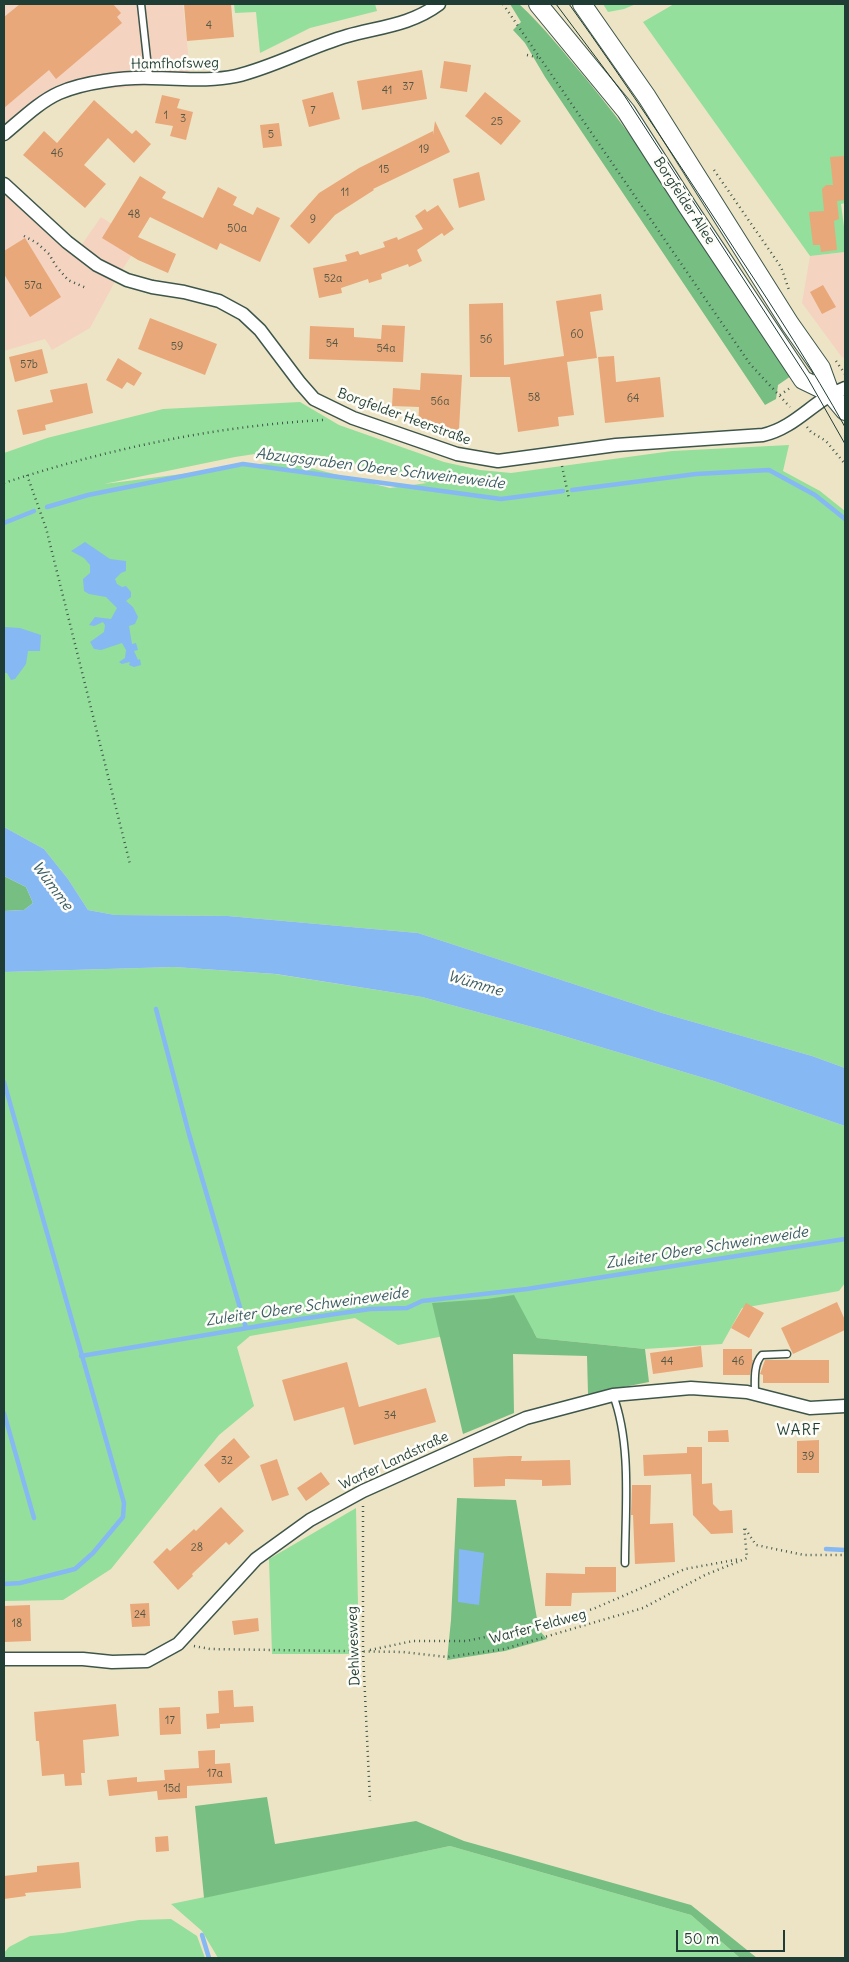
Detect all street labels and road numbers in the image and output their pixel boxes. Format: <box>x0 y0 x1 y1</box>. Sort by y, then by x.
street label: Hamfhofsweg <box>131 55 219 73</box>
street label: Borgfelder Allee <box>650 154 718 248</box>
street label: Borgfelder Heerstraße <box>335 385 473 449</box>
street label: Warfer Landstraße <box>337 1428 451 1494</box>
street label: Dehlwesweg <box>344 1606 364 1686</box>
street label: Warfer Feldweg <box>488 1606 588 1648</box>

